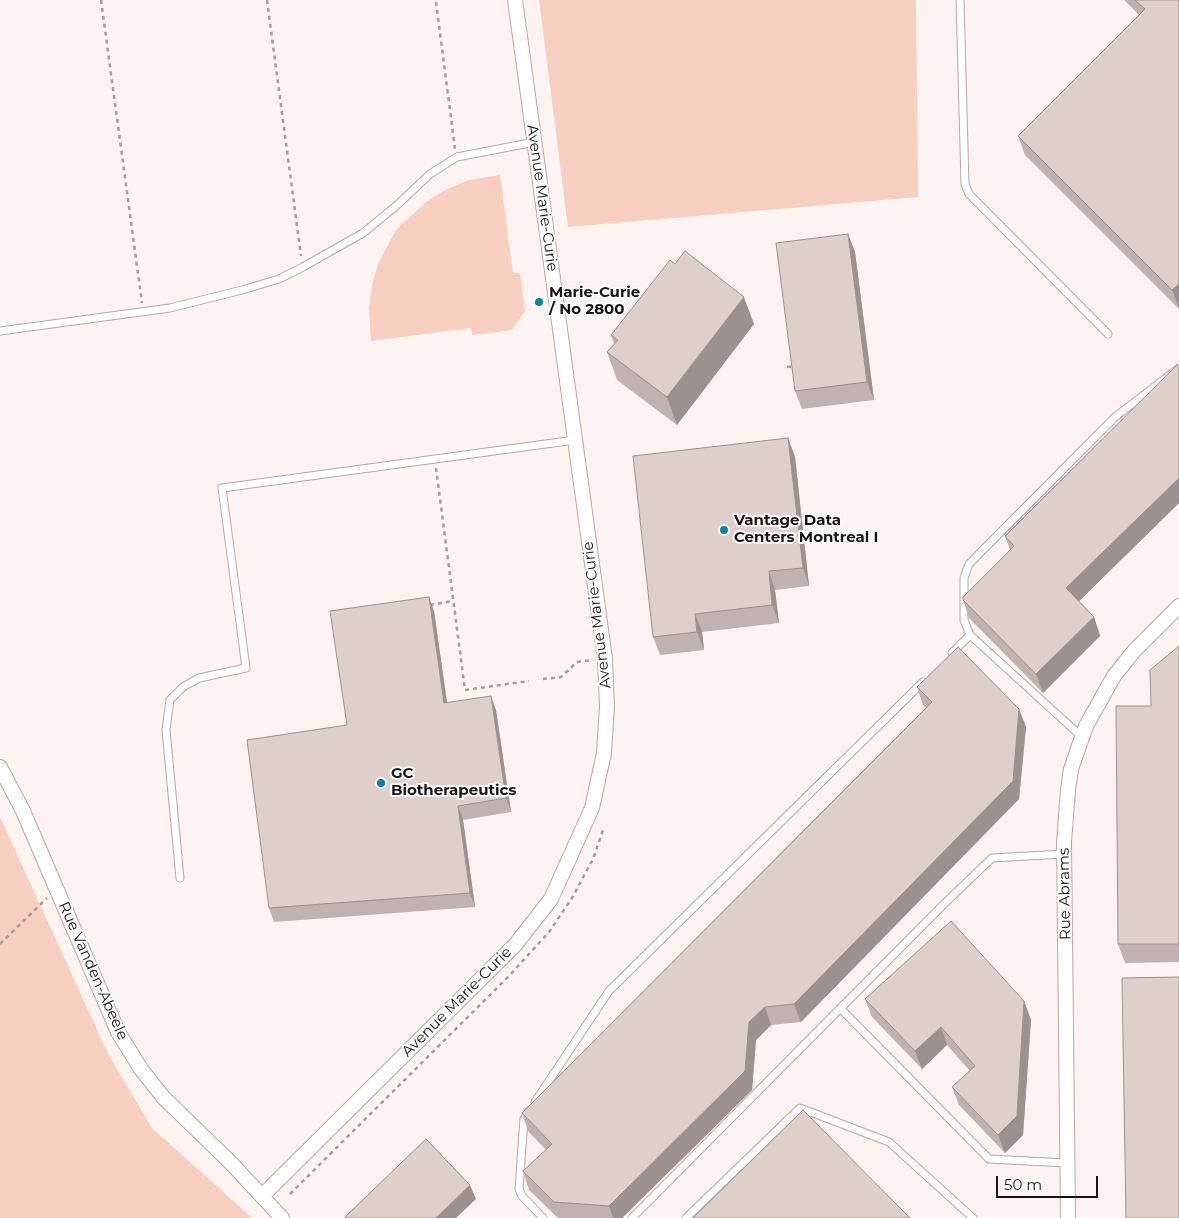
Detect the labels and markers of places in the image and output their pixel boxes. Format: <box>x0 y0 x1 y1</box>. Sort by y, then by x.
place label: Marie-Curie / No 2800 <box>549 284 640 319</box>
marker: Marie-Curie / No 2800 <box>533 296 545 308</box>
place label: Vantage Data Centers Montreal I <box>734 512 878 547</box>
marker: Vantage Data Centers Montreal I <box>718 524 730 536</box>
place label: GC Biotherapeutics <box>391 765 516 800</box>
marker: GC Biotherapeutics <box>375 777 387 789</box>

